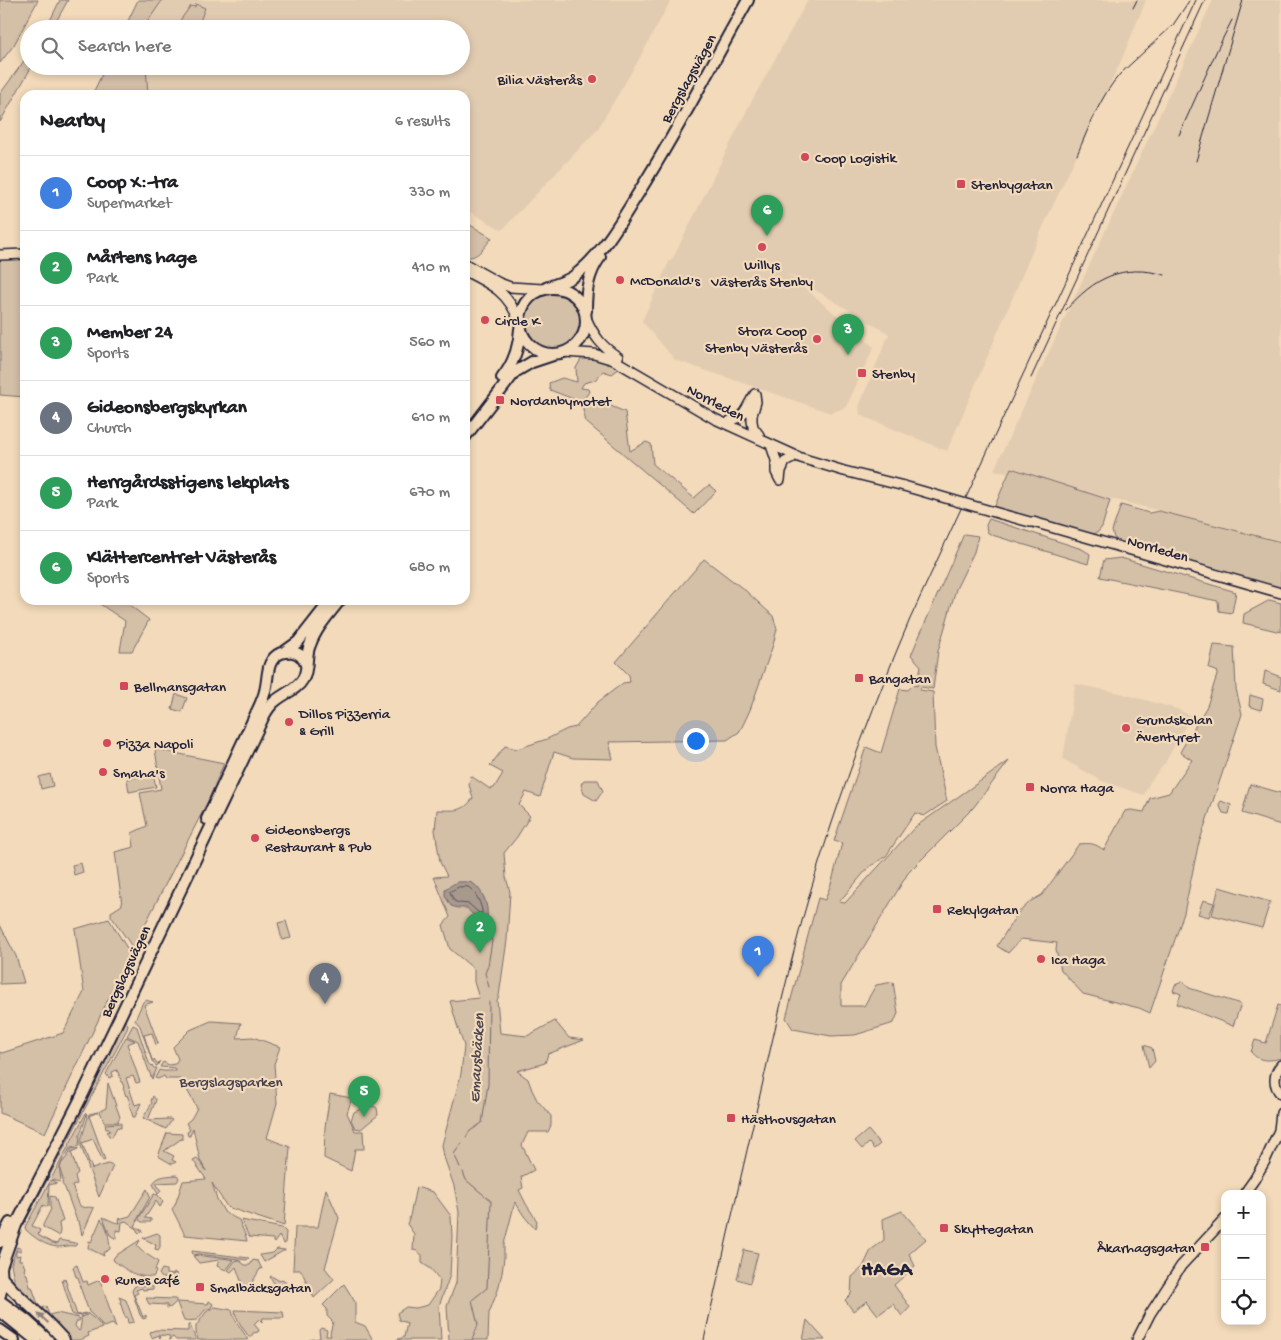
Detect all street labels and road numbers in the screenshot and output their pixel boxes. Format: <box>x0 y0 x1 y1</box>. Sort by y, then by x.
street label: Bergslagsvägen <box>657 31 722 127</box>
street label: Norrleden <box>683 381 747 426</box>
street label: Norrleden <box>1125 533 1190 567</box>
street label: Bergslagsvägen <box>97 923 156 1021</box>

